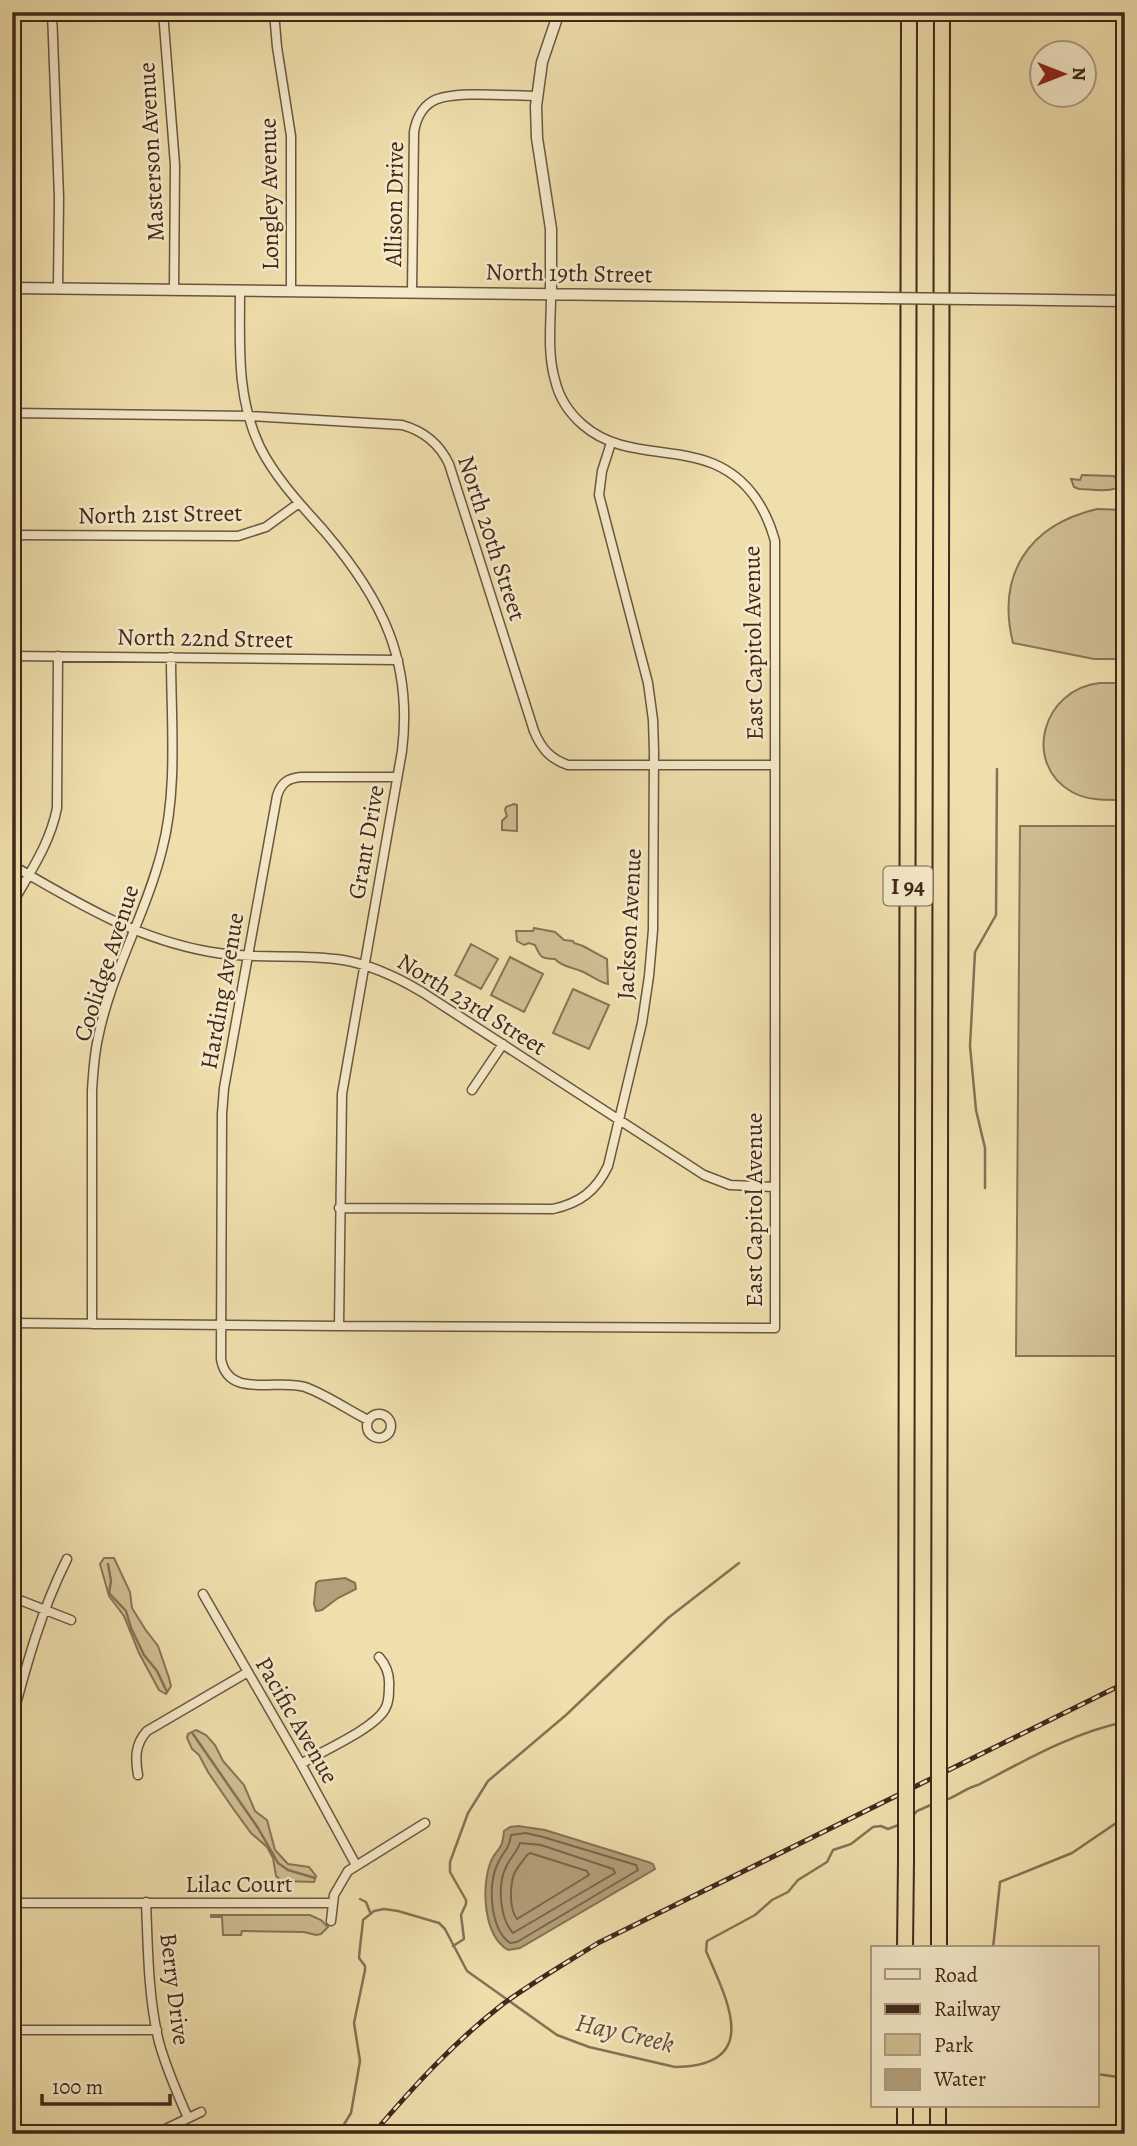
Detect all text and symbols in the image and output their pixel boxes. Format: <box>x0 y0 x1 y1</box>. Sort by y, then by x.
north arrow <box>1028 38 1098 108</box>
street label: Masterson Avenue <box>130 61 172 243</box>
text: N <box>1066 67 1092 81</box>
street label: Longley Avenue <box>252 117 286 271</box>
street label: Allison Drive <box>377 141 411 268</box>
street label: North 19th Street <box>485 256 653 290</box>
street label: North 20th Street <box>450 451 534 625</box>
street label: North 21st Street <box>78 497 243 531</box>
street label: East Capitol Avenue <box>735 545 771 741</box>
street label: North 22nd Street <box>117 620 293 656</box>
street label: Grant Drive <box>340 782 392 902</box>
street label: Jackson Avenue <box>609 848 649 1000</box>
road number: I 94 <box>884 866 932 906</box>
street label: Coolidge Avenue <box>66 881 146 1045</box>
street label: Harding Avenue <box>192 910 252 1072</box>
street label: North 23rd Street <box>391 945 553 1063</box>
street label: East Capitol Avenue <box>738 1113 770 1307</box>
street label: Pacific Avenue <box>248 1651 346 1789</box>
street label: Lilac Court <box>185 1868 293 1900</box>
street label: Berry Drive <box>152 1931 198 2047</box>
legend <box>871 1946 1098 2108</box>
text: Road <box>934 1961 978 1989</box>
text: Railway <box>934 1995 1001 2023</box>
water label: Hay Creek <box>572 2005 678 2061</box>
text: Park <box>934 2031 974 2059</box>
scale bar <box>42 2062 170 2106</box>
text: Water <box>933 2065 986 2093</box>
text: 100 m <box>52 2073 103 2101</box>

